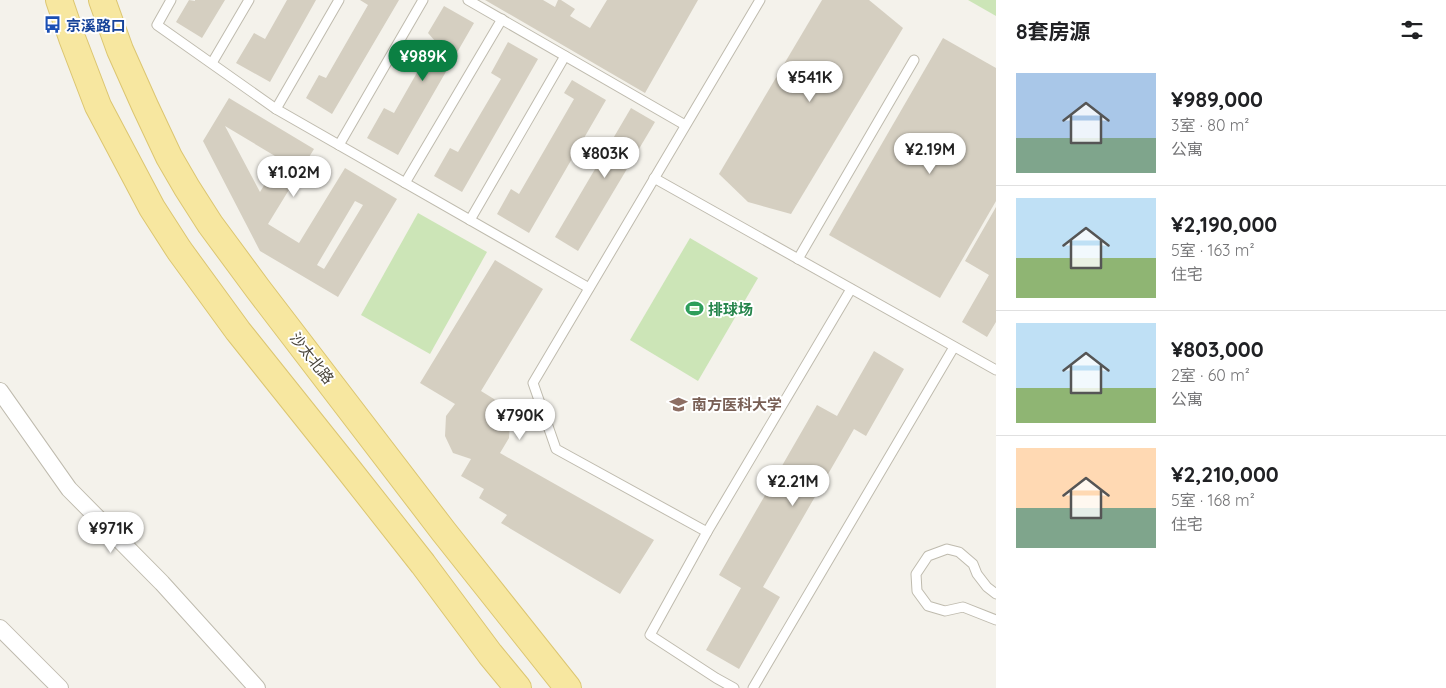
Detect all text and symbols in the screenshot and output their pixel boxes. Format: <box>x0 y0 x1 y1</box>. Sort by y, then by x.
bus stop icon: 京溪路口 <box>42 15 62 35</box>
place label: 京溪路口 <box>66 16 126 35</box>
icon: filters <box>1398 16 1426 44</box>
text: 8套房源 <box>1016 18 1091 44</box>
pin: ¥989K <box>388 39 458 82</box>
text: ¥989K <box>400 46 446 66</box>
pin: ¥541K <box>775 61 845 103</box>
text: ¥541K <box>788 67 832 87</box>
text: ¥989,000 <box>1171 86 1263 112</box>
icon: home <box>1056 93 1116 153</box>
text: 3室 · 80 m² <box>1171 115 1249 135</box>
pin: ¥2.19M <box>889 132 971 175</box>
pin: ¥803K <box>570 136 640 179</box>
text: ¥2.19M <box>905 139 955 159</box>
text: 公寓 <box>1171 139 1203 159</box>
text: ¥803K <box>581 143 629 163</box>
pin: ¥1.02M <box>253 156 335 198</box>
text: ¥1.02M <box>268 162 320 182</box>
text: ¥2,190,000 <box>1171 211 1277 237</box>
icon: home <box>1056 218 1116 278</box>
text: 5室 · 163 m² <box>1171 240 1255 260</box>
text: 住宅 <box>1171 264 1203 284</box>
sports icon: 排球场 <box>684 299 704 319</box>
place label: 排球场 <box>708 300 753 319</box>
street label: 沙太北路 <box>286 329 338 387</box>
text: ¥803,000 <box>1171 336 1264 362</box>
icon: home <box>1056 343 1116 403</box>
text: 2室 · 60 m² <box>1171 365 1250 385</box>
text: 公寓 <box>1171 389 1203 409</box>
school or university icon: 南方医科大学 <box>668 394 688 414</box>
place label: 南方医科大学 <box>692 395 782 414</box>
pin: ¥790K <box>485 398 555 441</box>
text: ¥790K <box>496 405 544 425</box>
text: ¥2,210,000 <box>1171 461 1279 487</box>
pin: ¥2.21M <box>752 464 834 507</box>
icon: home <box>1056 468 1116 528</box>
text: ¥2.21M <box>767 471 819 491</box>
text: 5室 · 168 m² <box>1171 490 1255 510</box>
pin: ¥971K <box>76 512 146 554</box>
text: 住宅 <box>1171 514 1203 534</box>
text: ¥971K <box>89 518 133 538</box>

